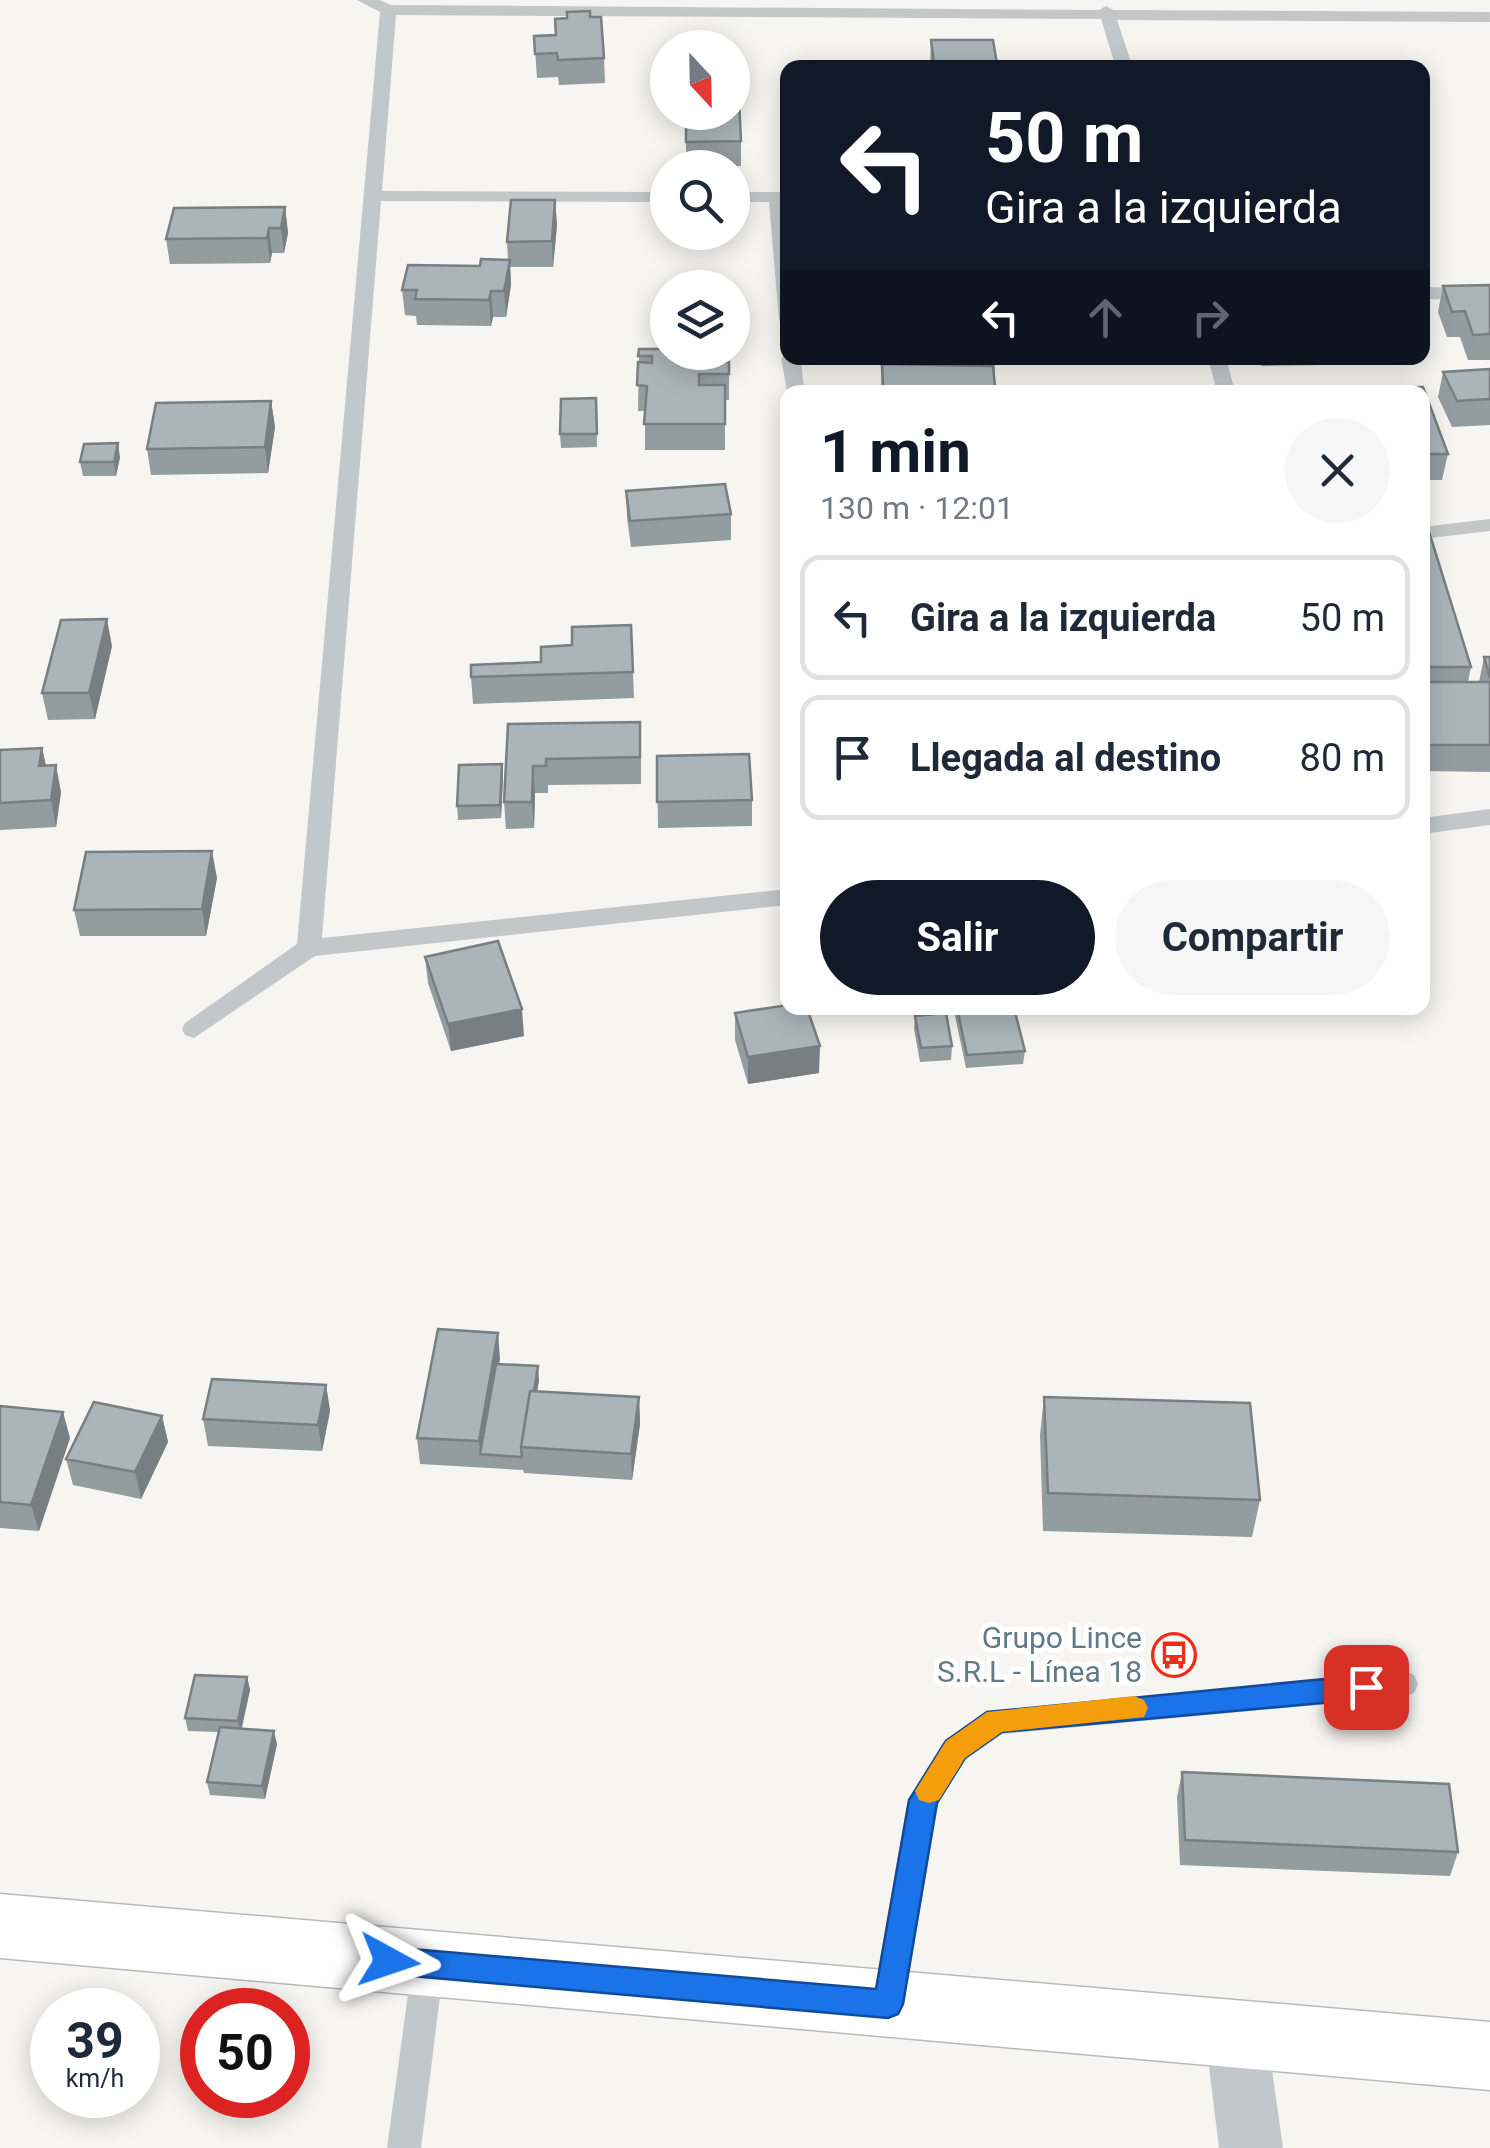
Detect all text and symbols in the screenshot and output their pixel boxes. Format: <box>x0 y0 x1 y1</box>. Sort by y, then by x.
north arrow <box>650 30 750 130</box>
map controls <box>650 30 750 370</box>
text: 50 m <box>985 97 1143 179</box>
icon: left <box>820 100 950 230</box>
button: search <box>650 150 750 250</box>
text: Gira a la izquierda <box>985 181 1342 234</box>
button: layers <box>650 270 750 370</box>
icon: left <box>973 290 1028 345</box>
icon: ahead <box>1078 290 1133 345</box>
icon: right <box>1183 290 1238 345</box>
text: 1 min <box>820 416 971 487</box>
button: close <box>1285 418 1390 523</box>
text: 130 m · 12:01 <box>820 489 1014 527</box>
icon: left <box>825 590 880 645</box>
text: Gira a la izquierda <box>910 596 1216 640</box>
text: 50 m <box>1300 596 1385 640</box>
icon: arrive <box>825 730 880 785</box>
text: Llegada al destino <box>910 736 1221 780</box>
text: 80 m <box>1300 736 1385 780</box>
button: Salir <box>820 880 1095 995</box>
button: Compartir <box>1115 880 1390 995</box>
place label: Grupo Lince S.R.L - Línea 18 <box>937 1620 1142 1689</box>
bus stop icon: Grupo Lince S.R.L - Línea 18 <box>1151 1632 1197 1678</box>
pin <box>1324 1645 1409 1730</box>
icon: arrive <box>1339 1660 1394 1715</box>
position arrow <box>337 1909 441 2013</box>
speed limit sign: 50 <box>180 1988 310 2118</box>
text: 39 <box>66 2012 124 2070</box>
text: km/h <box>66 2064 124 2093</box>

